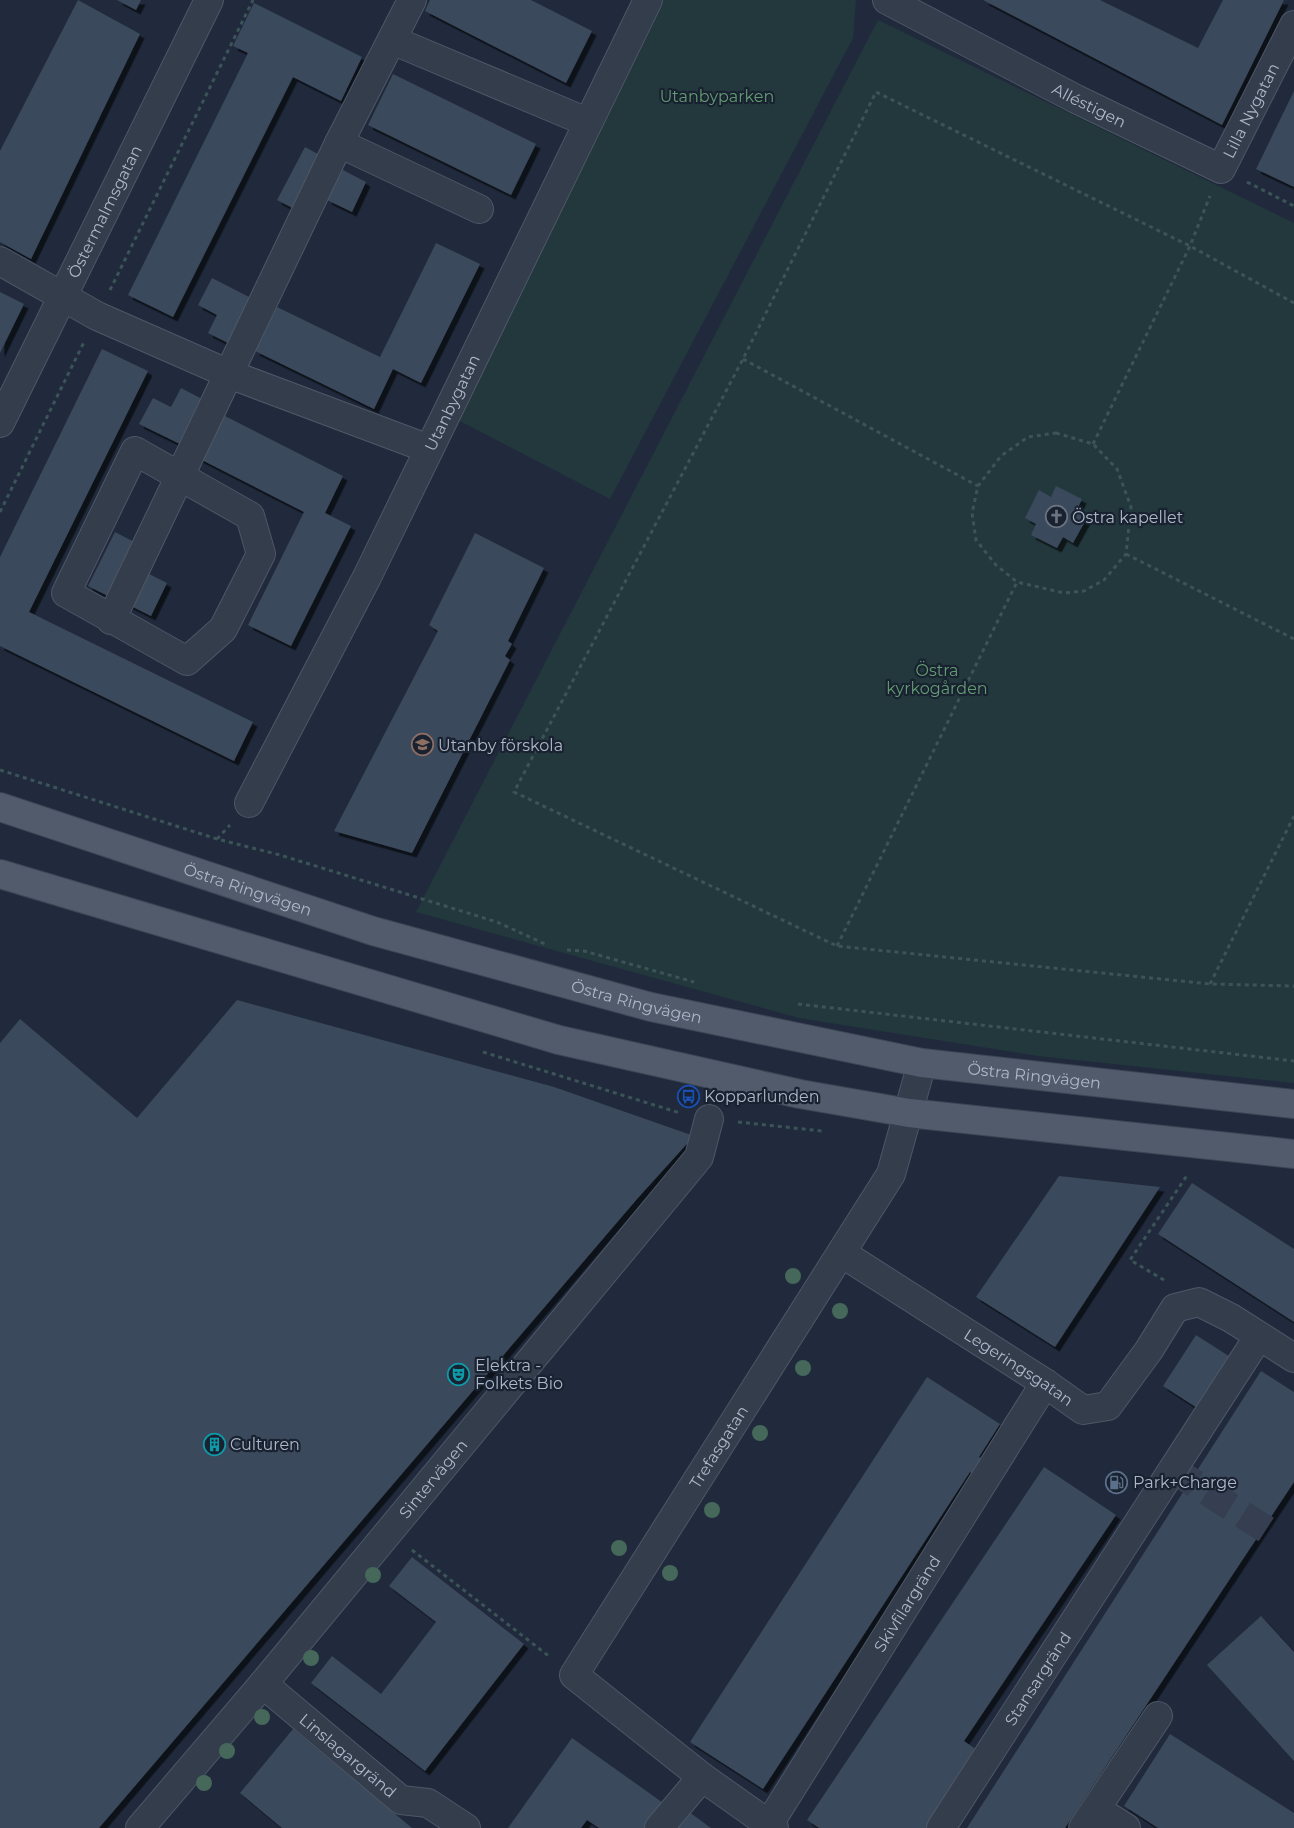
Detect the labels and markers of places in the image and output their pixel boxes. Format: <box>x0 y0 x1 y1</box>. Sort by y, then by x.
church icon: Östra kapellet <box>1044 505 1068 529</box>
place label: Östra kapellet <box>1072 507 1184 527</box>
school or university icon: Utanby förskola <box>410 733 434 757</box>
place label: Utanby förskola <box>438 736 563 755</box>
bus stop icon: Kopparlunden <box>676 1084 700 1108</box>
place label: Kopparlunden <box>704 1087 820 1106</box>
place label: Elektra - Folkets Bio <box>475 1356 563 1393</box>
theatre icon: Elektra - Folkets Bio <box>447 1362 471 1386</box>
building icon: Culturen <box>202 1432 226 1456</box>
place label: Culturen <box>230 1435 300 1454</box>
fuel station icon: Park+Charge <box>1105 1470 1129 1494</box>
place label: Park+Charge <box>1133 1473 1237 1492</box>

